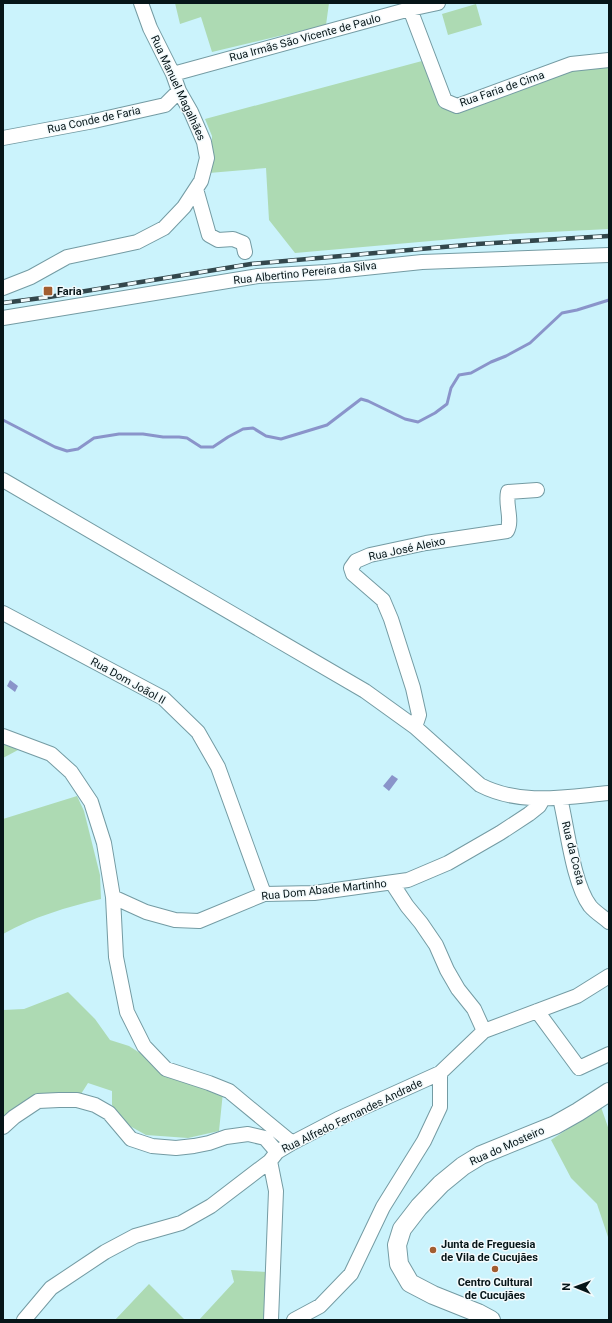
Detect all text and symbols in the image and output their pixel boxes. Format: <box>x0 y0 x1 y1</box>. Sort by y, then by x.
street label: Rua Irmãs São Vicente de Paulo <box>228 12 382 64</box>
street label: Rua Manuel Magalhães <box>148 33 208 143</box>
street label: Rua Faria de Cima <box>458 68 546 110</box>
street label: Rua Conde de Faria <box>46 104 142 136</box>
street label: Rua Albertino Pereira da Silva <box>233 259 377 287</box>
marker: Faria <box>42 285 54 297</box>
place label: Faria <box>57 285 82 298</box>
street label: Rua José Aleixo <box>367 535 447 563</box>
street label: Rua Dom Joãol II <box>88 655 168 707</box>
street label: Rua da Costa <box>559 820 587 886</box>
street label: Rua Dom Abade Martinho <box>261 877 387 903</box>
street label: Rua Alfredo Fernandes Andrade <box>280 1076 425 1156</box>
street label: Rua do Mosteiro <box>468 1124 546 1168</box>
place label: Junta de Freguesia de Vila de Cucujães <box>441 1238 538 1264</box>
marker: Junta de Freguesia de Vila de Cucujães <box>428 1245 438 1255</box>
marker: Centro Cultural de Cucujães <box>490 1264 500 1274</box>
north arrow <box>556 1267 596 1307</box>
place label: Centro Cultural de Cucujães <box>458 1276 532 1302</box>
text: N <box>560 1283 573 1291</box>

